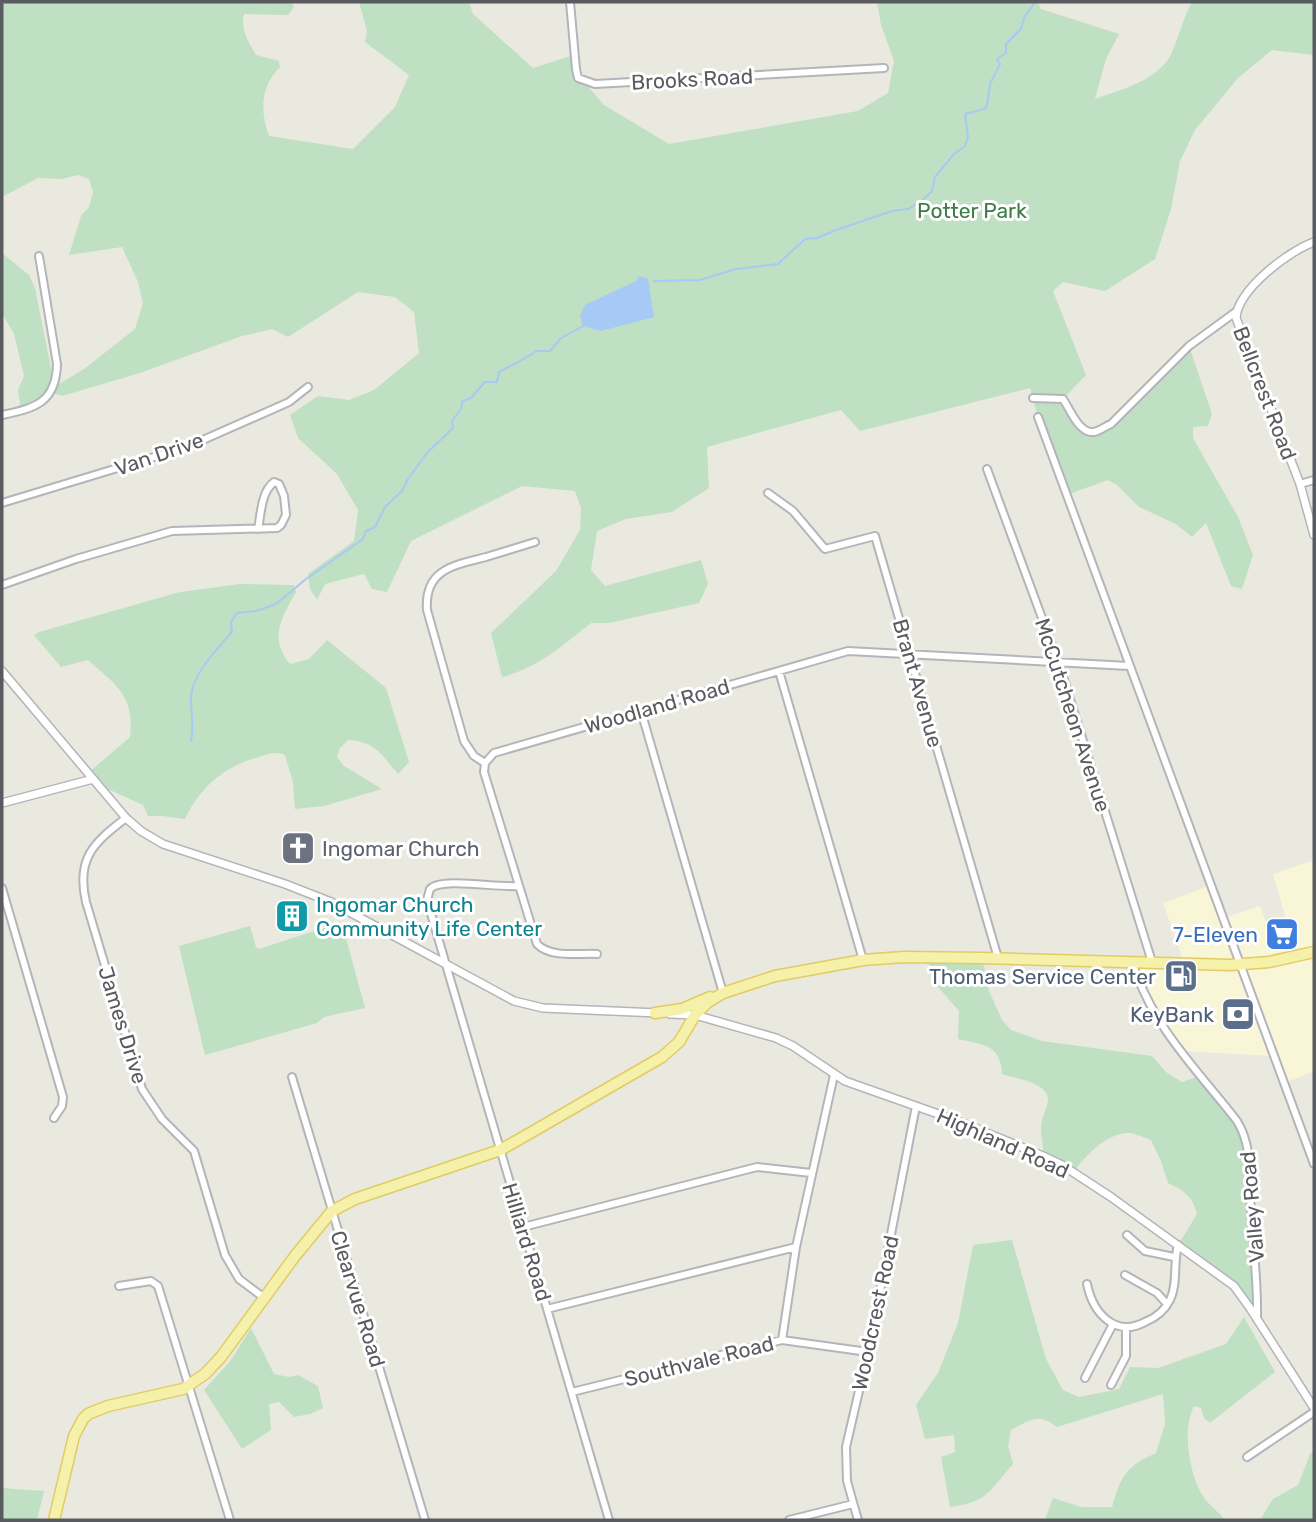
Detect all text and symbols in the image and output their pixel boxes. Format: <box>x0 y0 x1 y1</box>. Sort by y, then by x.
street label: Brooks Road <box>630 63 754 95</box>
park label: Potter Park <box>917 198 1027 223</box>
street label: Bellcrest Road <box>1228 323 1302 463</box>
street label: Van Drive <box>111 427 207 481</box>
street label: McCutcheon Avenue <box>1030 615 1116 815</box>
street label: Brant Avenue <box>888 616 948 750</box>
street label: Woodland Road <box>582 673 732 739</box>
church icon: Ingomar Church <box>279 829 317 867</box>
place label: Ingomar Church <box>322 836 480 861</box>
place label: Ingomar Church Community Life Center <box>316 892 542 941</box>
building icon: Ingomar Church Community Life Center <box>273 897 311 935</box>
supermarket icon: 7-Eleven <box>1263 915 1301 953</box>
place label: 7-Eleven <box>1173 922 1258 947</box>
fuel station icon: Thomas Service Center <box>1162 957 1200 995</box>
street label: James Drive <box>93 963 153 1087</box>
place label: Thomas Service Center <box>929 964 1156 989</box>
bank icon: KeyBank <box>1219 995 1257 1033</box>
place label: KeyBank <box>1130 1002 1214 1027</box>
street label: Highland Road <box>933 1103 1073 1183</box>
street label: Valley Road <box>1235 1150 1269 1264</box>
street label: Hilliard Road <box>497 1180 557 1304</box>
street label: Clearvue Road <box>325 1228 391 1370</box>
street label: Woodcrest Road <box>846 1233 904 1393</box>
street label: Southvale Road <box>622 1330 776 1392</box>

